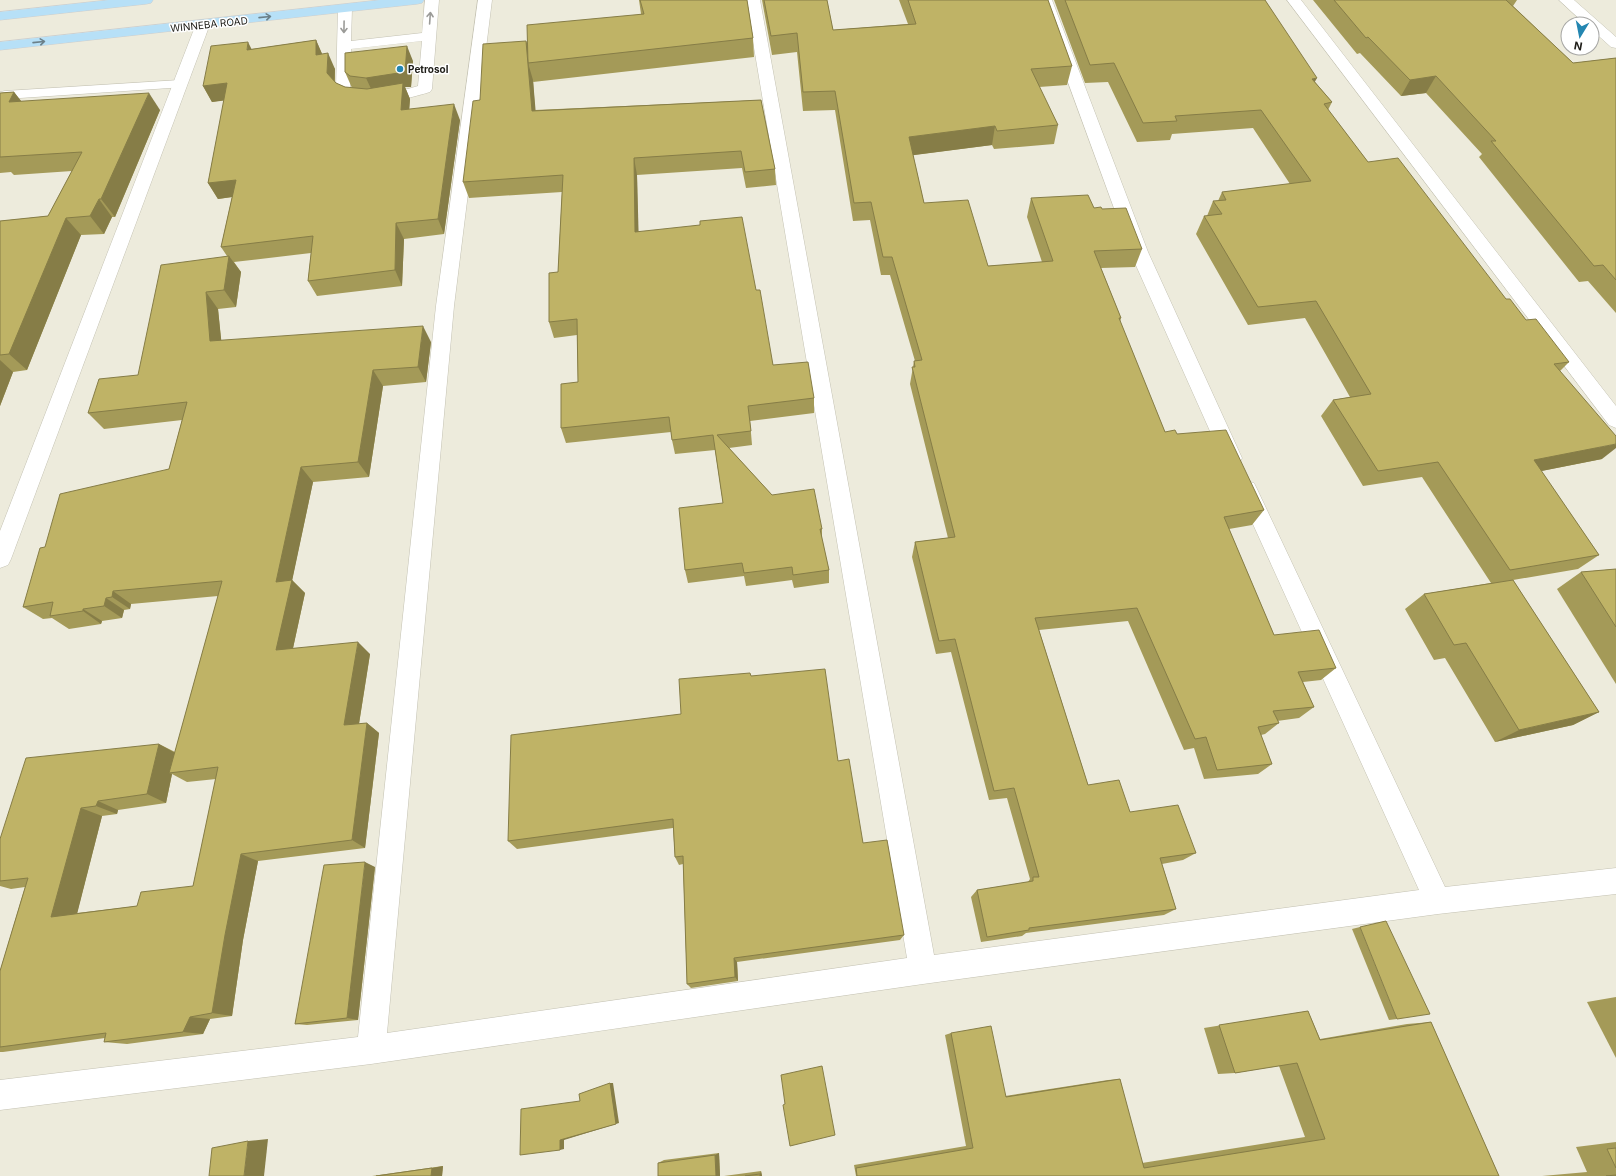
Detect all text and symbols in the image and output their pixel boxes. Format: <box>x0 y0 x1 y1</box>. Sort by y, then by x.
one-way arrow <box>427 12 434 25</box>
one-way arrow <box>258 13 271 21</box>
street label: WINNEBA ROAD <box>170 14 248 34</box>
north arrow <box>1560 16 1600 56</box>
one-way arrow <box>340 20 348 33</box>
one-way arrow <box>32 38 45 46</box>
text: N <box>1573 38 1584 53</box>
place label: Petrosol <box>408 63 449 75</box>
marker: Petrosol <box>395 64 405 74</box>

